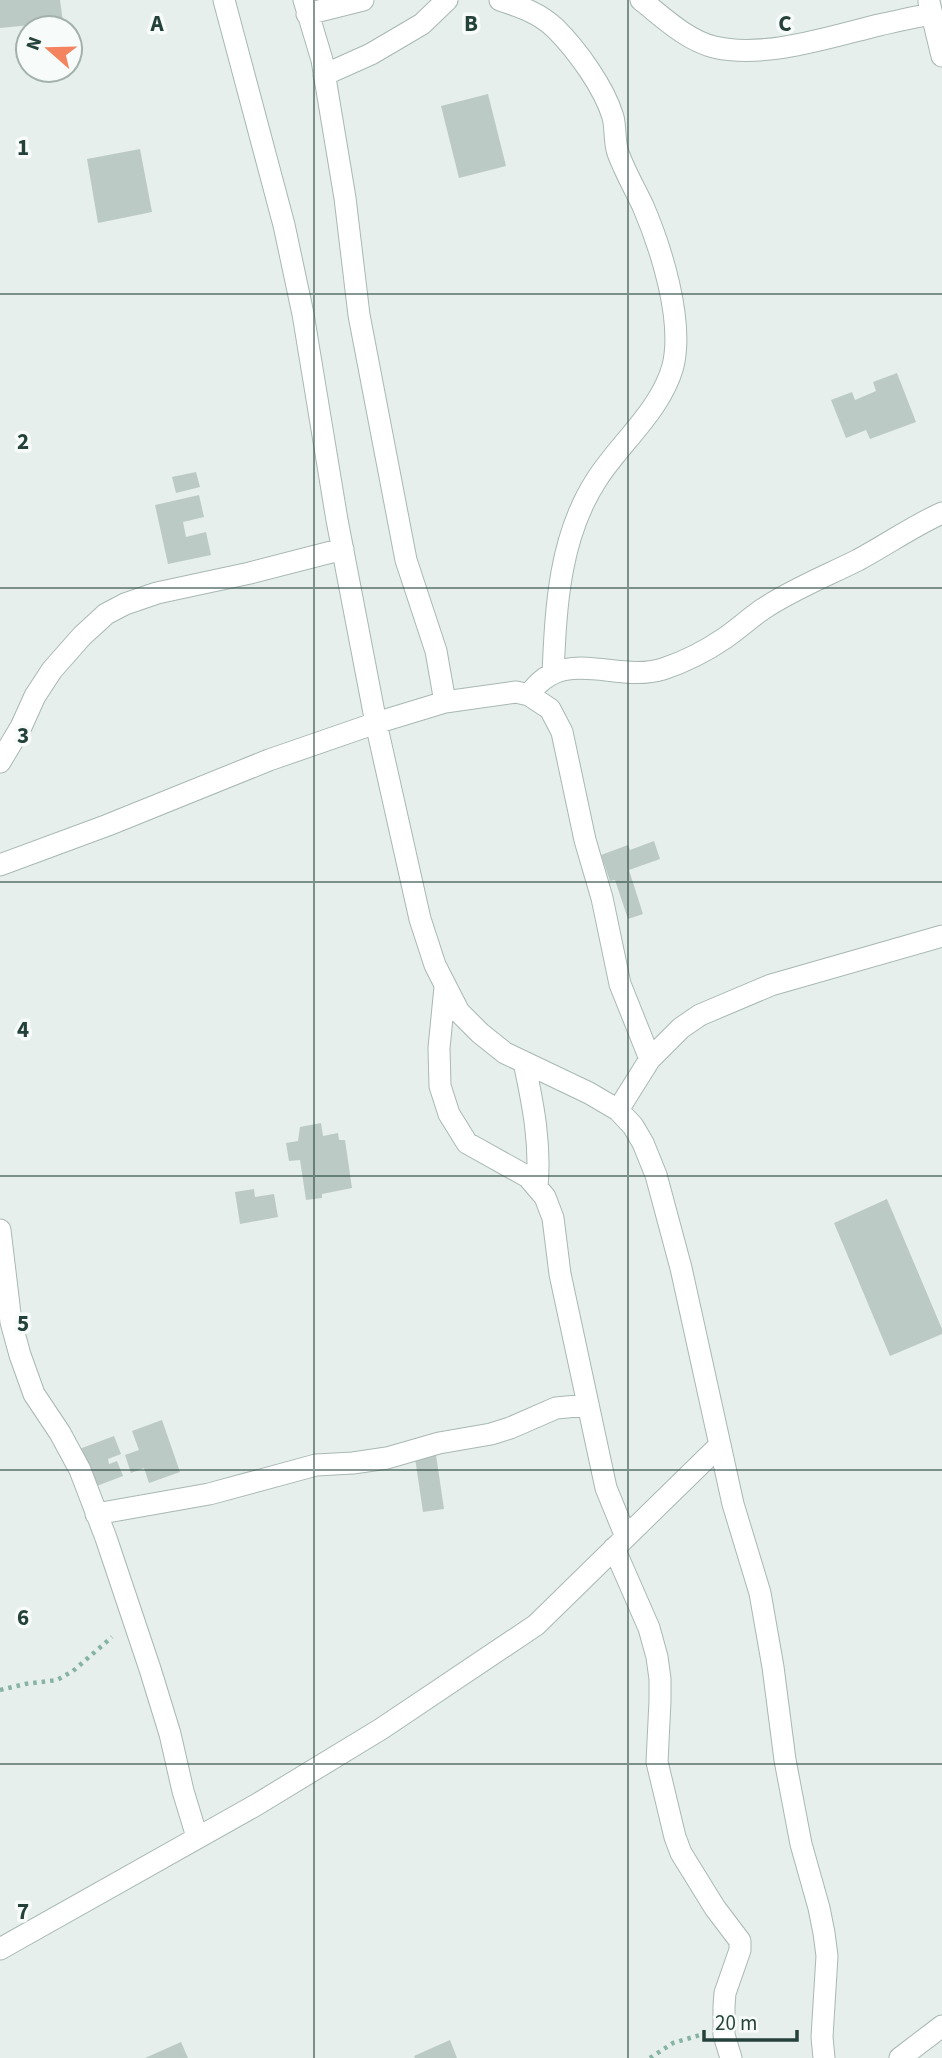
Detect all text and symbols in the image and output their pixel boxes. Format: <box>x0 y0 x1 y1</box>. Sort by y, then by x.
text: A <box>149 7 164 40</box>
text: B <box>464 7 478 40</box>
text: C <box>778 7 792 40</box>
north arrow <box>14 14 84 84</box>
text: N <box>20 33 49 54</box>
text: 1 <box>17 131 29 164</box>
text: 2 <box>17 425 29 458</box>
text: 3 <box>17 719 29 752</box>
text: 4 <box>17 1013 29 1046</box>
text: 5 <box>17 1307 29 1340</box>
text: 6 <box>17 1601 29 1634</box>
text: 7 <box>17 1895 29 1928</box>
scale bar <box>704 1998 797 2042</box>
text: 20 m <box>715 2008 757 2038</box>

